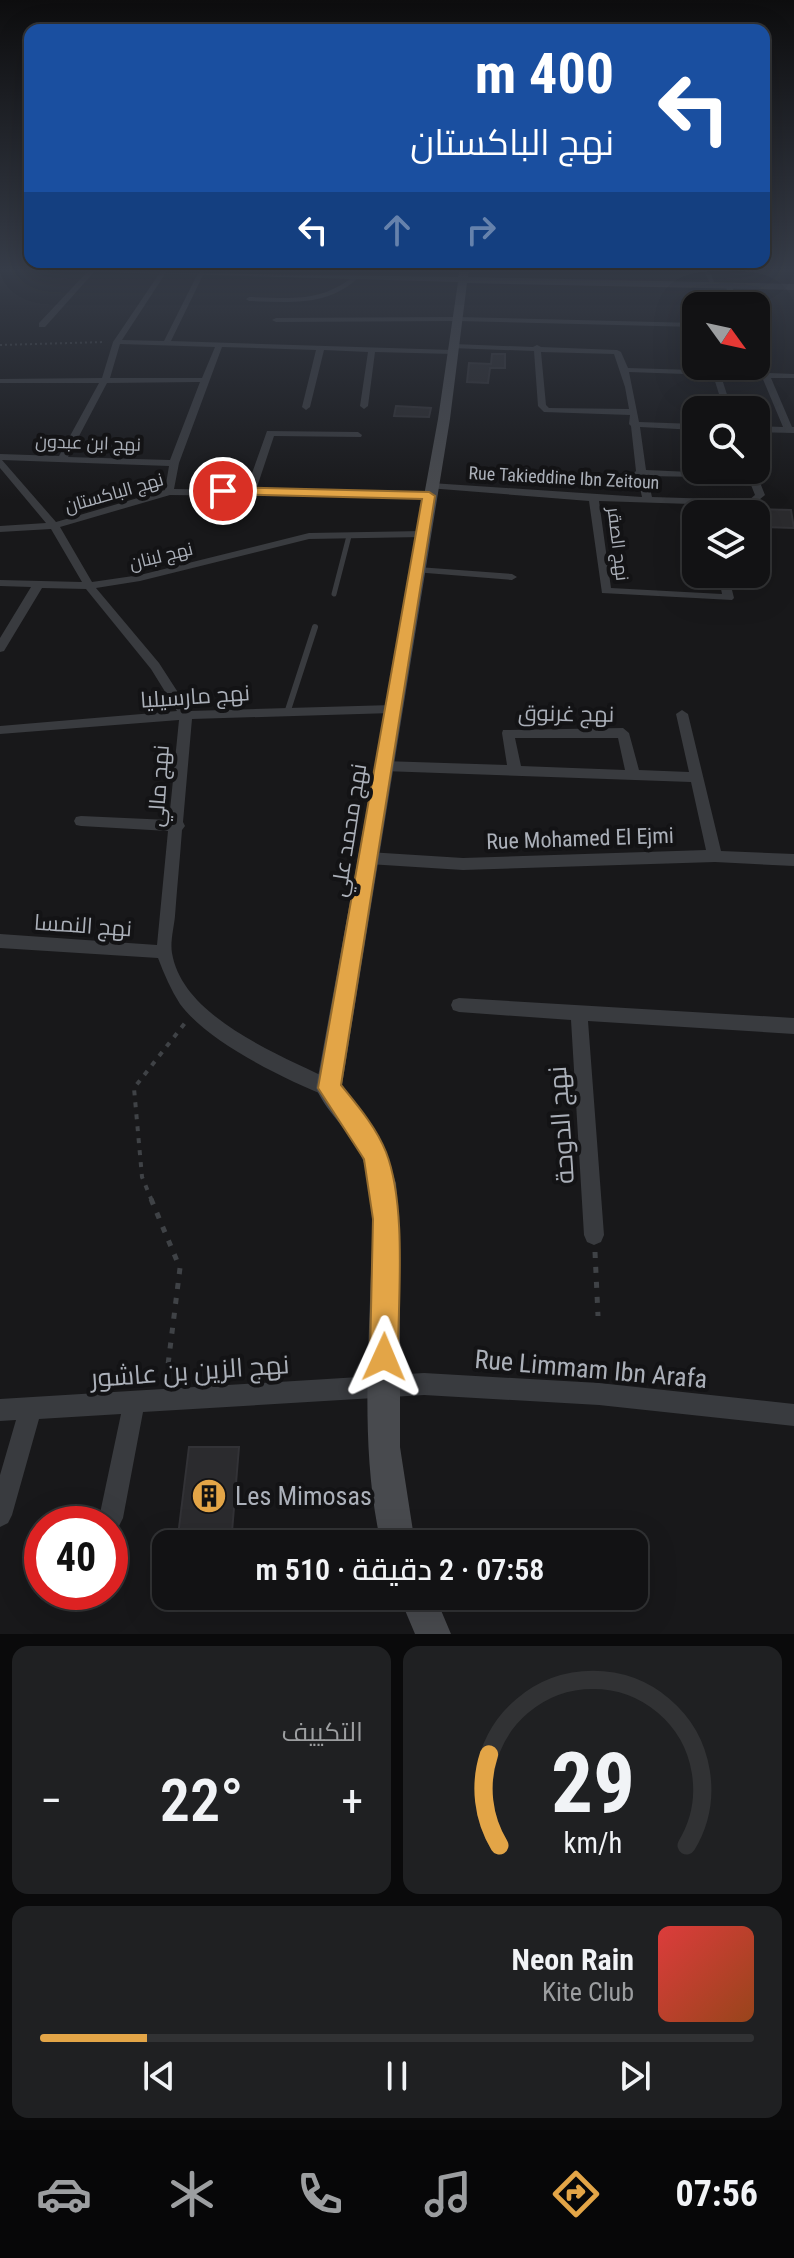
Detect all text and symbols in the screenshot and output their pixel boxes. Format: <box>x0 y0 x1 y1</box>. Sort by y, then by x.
text: 400 m <box>475 41 614 107</box>
icon: left <box>642 56 746 160</box>
text: نهج الباكستان <box>410 122 614 164</box>
icon: left <box>291 208 335 252</box>
icon: ahead <box>375 208 419 252</box>
icon: right <box>459 208 503 252</box>
north arrow <box>682 292 770 380</box>
map controls <box>682 292 770 588</box>
button: search <box>682 396 770 484</box>
street label: نهج ابن عبدون <box>35 430 141 457</box>
pin <box>189 457 257 525</box>
street label: Rue Takieddine Ibn Zeitoun <box>468 462 660 493</box>
street label: نهج الباكستان <box>62 468 166 519</box>
icon: arrive <box>201 469 245 513</box>
button: layers <box>682 500 770 588</box>
street label: نهج الصقر <box>601 505 633 582</box>
street label: نهج لبنان <box>127 537 195 576</box>
street label: نهج مارسيليا <box>139 680 251 715</box>
street label: نهج غرنوق <box>518 700 614 729</box>
street label: نهج مالي <box>143 744 178 828</box>
street label: نهج محمد علي <box>326 762 375 899</box>
street label: Rue Mohamed El Ejmi <box>486 823 674 854</box>
street label: نهج النمسا <box>33 910 133 943</box>
street label: نهج الدوحة <box>542 1065 582 1185</box>
position arrow <box>342 1315 426 1399</box>
street label: Rue Limmam Ibn Arafa <box>473 1344 709 1394</box>
street label: نهج الزين بن عاشور <box>88 1349 290 1395</box>
building icon: Les Mimosas <box>190 1477 228 1515</box>
place label: Les Mimosas <box>235 1481 372 1511</box>
speed limit sign: 40 <box>24 1506 128 1610</box>
text: 07:58 · 2 دقيقة · 510 m <box>256 1552 544 1587</box>
text: التكييف <box>281 1717 363 1747</box>
text: 29 <box>550 1735 635 1832</box>
text: 22° <box>160 1765 243 1836</box>
text: − <box>40 1775 62 1827</box>
text: + <box>341 1775 363 1827</box>
text: km/h <box>563 1826 622 1860</box>
text: Neon Rain <box>512 1942 634 1977</box>
text: Kite Club <box>542 1977 634 2007</box>
icon: previous <box>137 2054 181 2098</box>
icon: pause <box>375 2054 419 2098</box>
icon: next <box>613 2054 657 2098</box>
icon: car <box>36 2166 92 2222</box>
icon: climate <box>164 2166 220 2222</box>
icon: phone <box>292 2166 348 2222</box>
icon: music <box>420 2166 476 2222</box>
icon: directions <box>548 2166 604 2222</box>
text: 07:56 <box>675 2173 758 2215</box>

